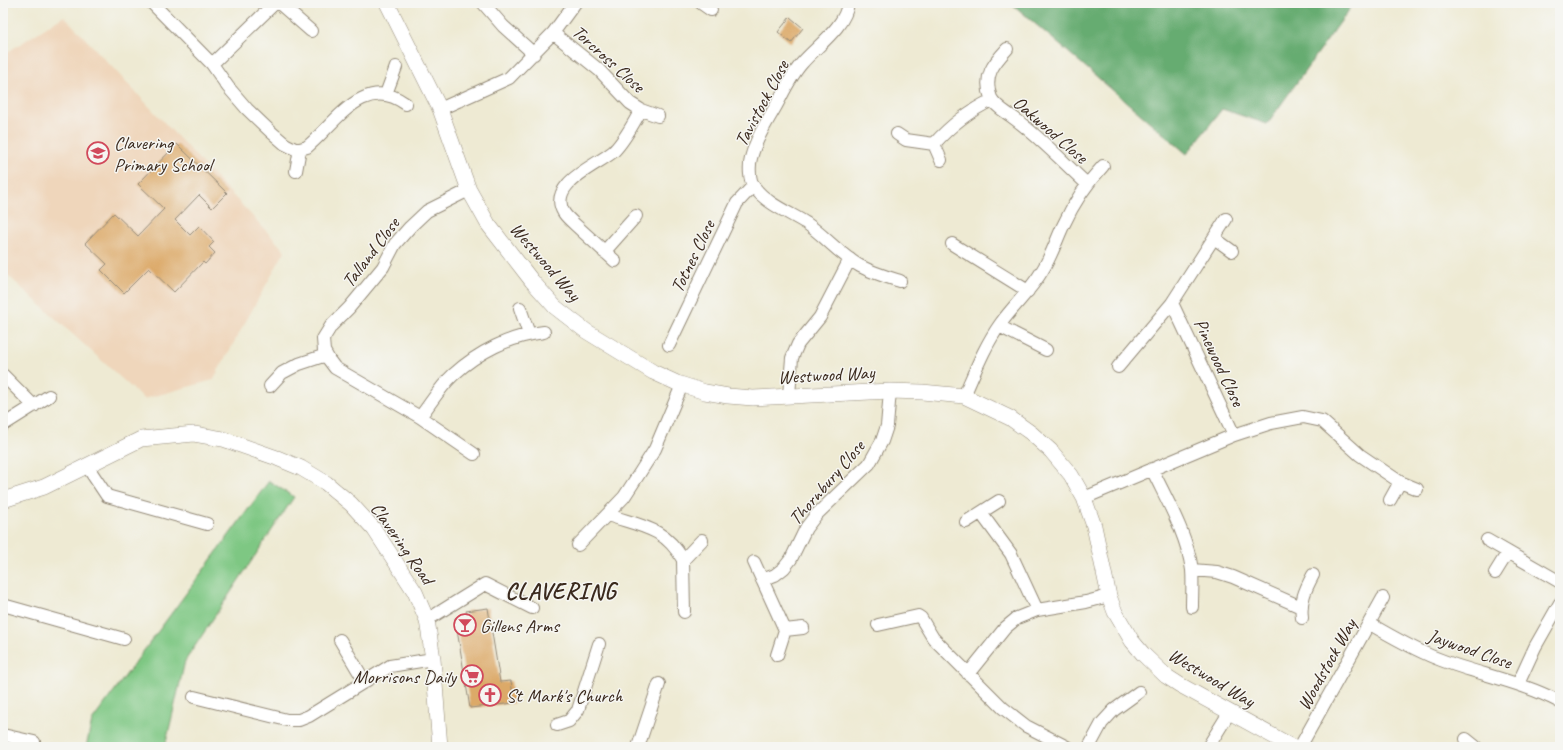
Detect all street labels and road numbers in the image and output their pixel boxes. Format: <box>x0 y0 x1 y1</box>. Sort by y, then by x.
street label: Torcross Close <box>567 20 651 99</box>
street label: Tavistock Close <box>729 55 795 151</box>
street label: Oakwood Close <box>1008 91 1094 170</box>
street label: Talland Close <box>337 211 406 292</box>
street label: Totnes Close <box>665 215 721 296</box>
street label: Westwood Way <box>505 217 587 307</box>
street label: Pinewood Close <box>1188 315 1251 412</box>
street label: Westwood Way <box>777 360 876 390</box>
street label: Thornbury Close <box>783 434 871 530</box>
street label: Clavering Road <box>365 498 441 591</box>
street label: Woodstock Way <box>1292 613 1363 714</box>
street label: Jaywood Close <box>1424 623 1516 675</box>
street label: Westwood Way <box>1164 643 1260 714</box>

